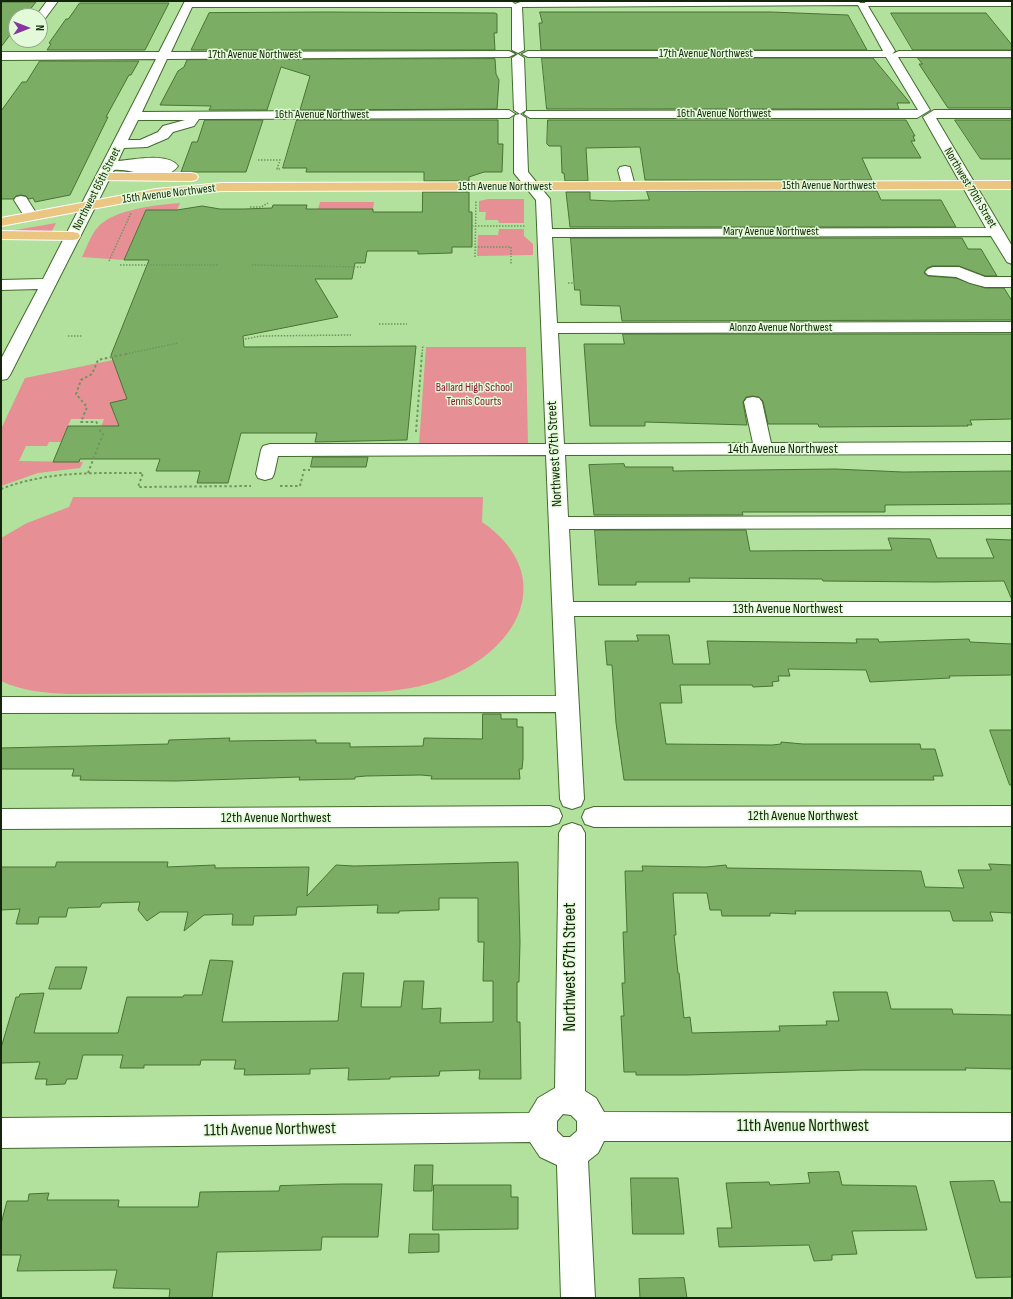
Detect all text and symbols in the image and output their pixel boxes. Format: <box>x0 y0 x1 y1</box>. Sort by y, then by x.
north arrow <box>8 8 48 48</box>
text: N <box>33 25 46 31</box>
street label: 17th Avenue Northwest <box>659 47 753 61</box>
street label: 17th Avenue Northwest <box>208 48 302 62</box>
street label: 16th Avenue Northwest <box>677 107 771 121</box>
street label: 16th Avenue Northwest <box>275 108 369 122</box>
street label: Northwest 65th Street <box>70 145 124 233</box>
street label: Northwest 70th Street <box>940 145 1000 231</box>
street label: 15th Avenue Northwest <box>782 179 876 193</box>
street label: 15th Avenue Northwest <box>458 180 552 194</box>
street label: 15th Avenue Northwest <box>122 181 216 207</box>
street label: Mary Avenue Northwest <box>723 225 819 239</box>
street label: Alonzo Avenue Northwest <box>730 321 832 335</box>
park label: Ballard High School Tennis Courts <box>436 381 512 409</box>
street label: Northwest 67th Street <box>544 401 566 507</box>
street label: 14th Avenue Northwest <box>728 441 838 457</box>
street label: 13th Avenue Northwest <box>733 601 843 617</box>
street label: 12th Avenue Northwest <box>748 808 858 824</box>
street label: 12th Avenue Northwest <box>221 810 331 826</box>
street label: Northwest 67th Street <box>561 903 581 1031</box>
street label: 11th Avenue Northwest <box>737 1117 869 1137</box>
street label: 11th Avenue Northwest <box>204 1119 336 1141</box>

